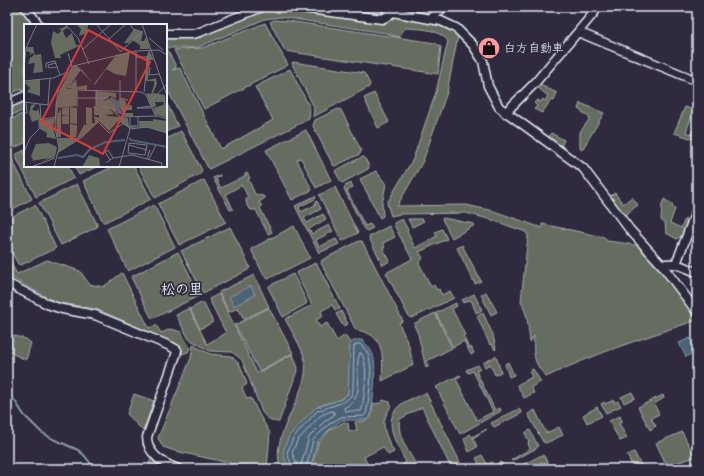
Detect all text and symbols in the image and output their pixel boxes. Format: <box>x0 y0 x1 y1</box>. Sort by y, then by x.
inset map <box>24 24 167 167</box>
shop icon: 白方自動車 <box>476 35 502 61</box>
place label: 白方自動車 <box>504 41 564 56</box>
district label: 松の里 <box>161 281 203 298</box>

